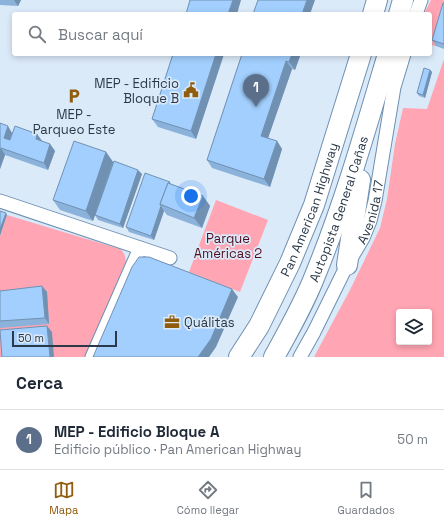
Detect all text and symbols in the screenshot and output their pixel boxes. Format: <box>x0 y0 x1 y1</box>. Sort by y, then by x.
search box <box>12 12 432 56</box>
icon: search <box>26 23 48 45</box>
text: Buscar aquí <box>58 25 143 44</box>
pin: 1 <box>243 74 269 107</box>
place label: MEP - Edificio Bloque B <box>94 75 179 107</box>
public building icon: MEP - Edificio Bloque B <box>182 81 200 99</box>
parking icon: MEP - Parqueo Este <box>65 87 83 105</box>
place label: MEP - Parqueo Este <box>33 106 115 138</box>
street label: Autopista General Cañas <box>305 134 372 284</box>
street label: Pan American Highway <box>276 140 341 279</box>
street label: Avenida 17 <box>353 179 387 247</box>
your location <box>181 186 201 206</box>
park label: Parque Américas 2 <box>194 230 262 262</box>
map controls <box>396 309 432 345</box>
button: layers <box>396 309 432 345</box>
office icon: Quálitas <box>163 313 181 331</box>
place label: Quálitas <box>184 314 235 331</box>
scale bar <box>12 329 117 348</box>
text: 50 m <box>18 331 44 345</box>
text: Cerca <box>16 372 63 394</box>
text: MEP - Edificio Bloque A <box>54 422 219 441</box>
text: 1 <box>26 431 32 448</box>
text: 50 m <box>397 431 428 448</box>
text: Edificio público · Pan American Highway <box>54 441 301 458</box>
tab: Mapa <box>49 479 78 517</box>
tab: Cómo llegar <box>177 479 239 517</box>
tab: Guardados <box>338 479 395 517</box>

